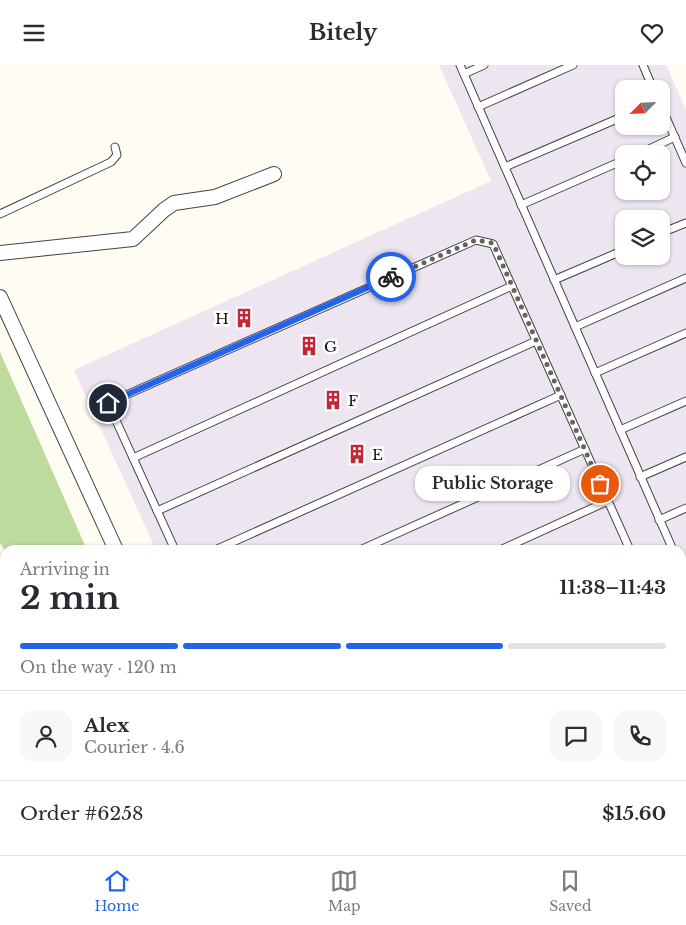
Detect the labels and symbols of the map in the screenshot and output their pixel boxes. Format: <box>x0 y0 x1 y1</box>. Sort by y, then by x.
north arrow <box>615 80 670 135</box>
courier <box>366 252 416 302</box>
building icon: H <box>233 307 255 329</box>
place label: H <box>215 309 229 328</box>
building icon: G <box>298 335 320 357</box>
place label: G <box>324 337 337 356</box>
pin <box>87 382 129 424</box>
building icon: F <box>322 389 344 411</box>
place label: F <box>348 391 358 410</box>
building icon: E <box>346 443 368 465</box>
place label: E <box>372 445 383 464</box>
pin <box>579 463 621 505</box>
callout: Public Storage <box>415 467 570 501</box>

